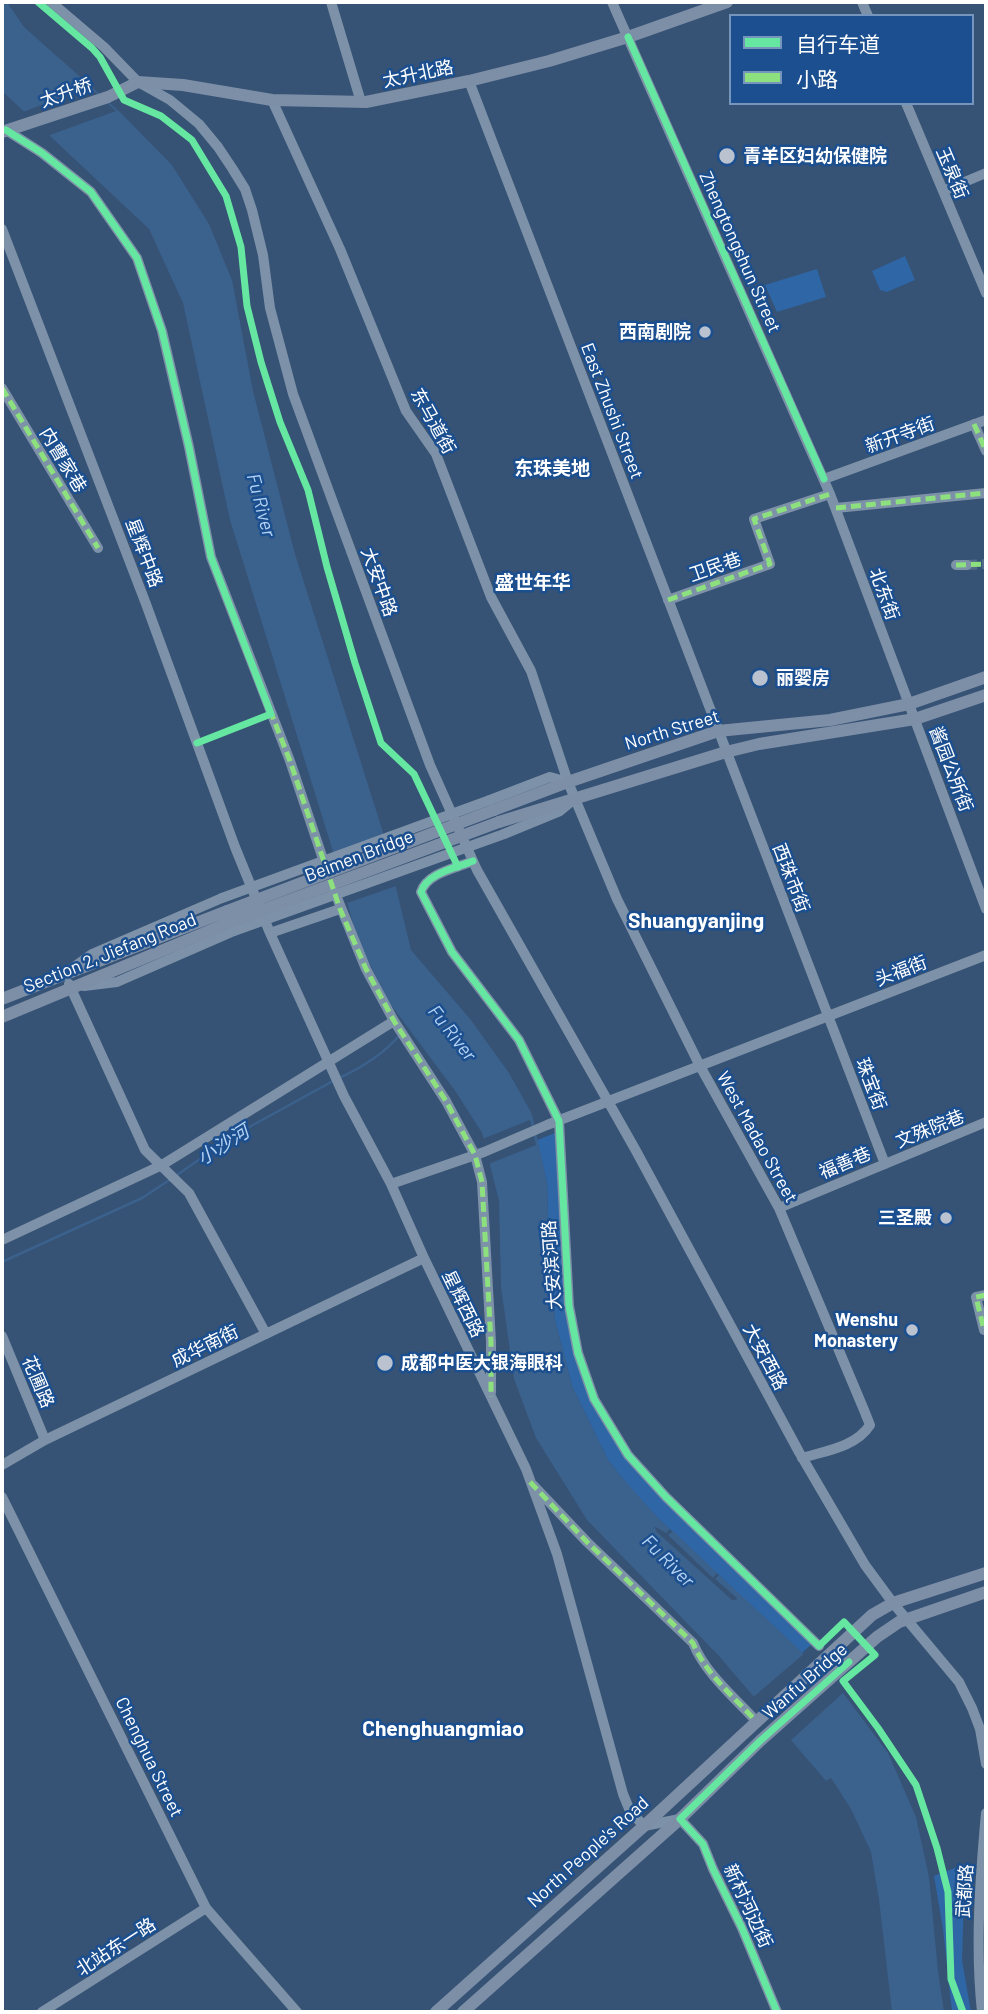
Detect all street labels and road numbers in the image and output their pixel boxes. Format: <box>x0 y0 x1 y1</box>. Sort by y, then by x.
street label: 太升北路 <box>381 56 455 92</box>
street label: 太升桥 <box>37 74 95 112</box>
street label: 玉泉街 <box>932 144 972 202</box>
street label: Zhengtongshun Street <box>695 168 785 336</box>
street label: East Zhushi Street <box>576 340 648 482</box>
street label: 东马道街 <box>406 384 460 458</box>
street label: 新开寺街 <box>862 413 938 457</box>
street label: 内曹家巷 <box>35 424 91 496</box>
street label: 星辉中路 <box>121 516 167 590</box>
street label: 大安中路 <box>357 544 401 620</box>
street label: 卫民巷 <box>686 548 744 586</box>
street label: 北东街 <box>865 565 903 623</box>
street label: North Street <box>622 705 722 755</box>
street label: 酱园公所街 <box>925 723 977 815</box>
street label: Beimen Bridge <box>302 825 416 887</box>
street label: 西珠市街 <box>768 841 814 915</box>
street label: Section 2, Jiefang Road <box>21 908 199 998</box>
street label: 头福街 <box>872 951 930 991</box>
street label: 珠宝街 <box>851 1055 891 1113</box>
street label: West Madao Street <box>712 1068 802 1206</box>
street label: 文殊院巷 <box>893 1106 967 1152</box>
street label: 福善巷 <box>816 1143 874 1183</box>
street label: 大安滨河路 <box>538 1219 566 1311</box>
street label: 星辉西路 <box>438 1267 488 1341</box>
street label: 大安西路 <box>739 1320 791 1394</box>
street label: 成华南街 <box>168 1321 242 1371</box>
street label: 花圃路 <box>18 1353 58 1411</box>
street label: Wanfu Bridge <box>758 1638 852 1724</box>
street label: Chenghua Street <box>111 1694 187 1820</box>
street label: North People's Road <box>523 1792 653 1912</box>
street label: 新村河边街 <box>719 1861 777 1951</box>
street label: 武都路 <box>952 1863 978 1919</box>
street label: 北站东一路 <box>72 1913 160 1981</box>

